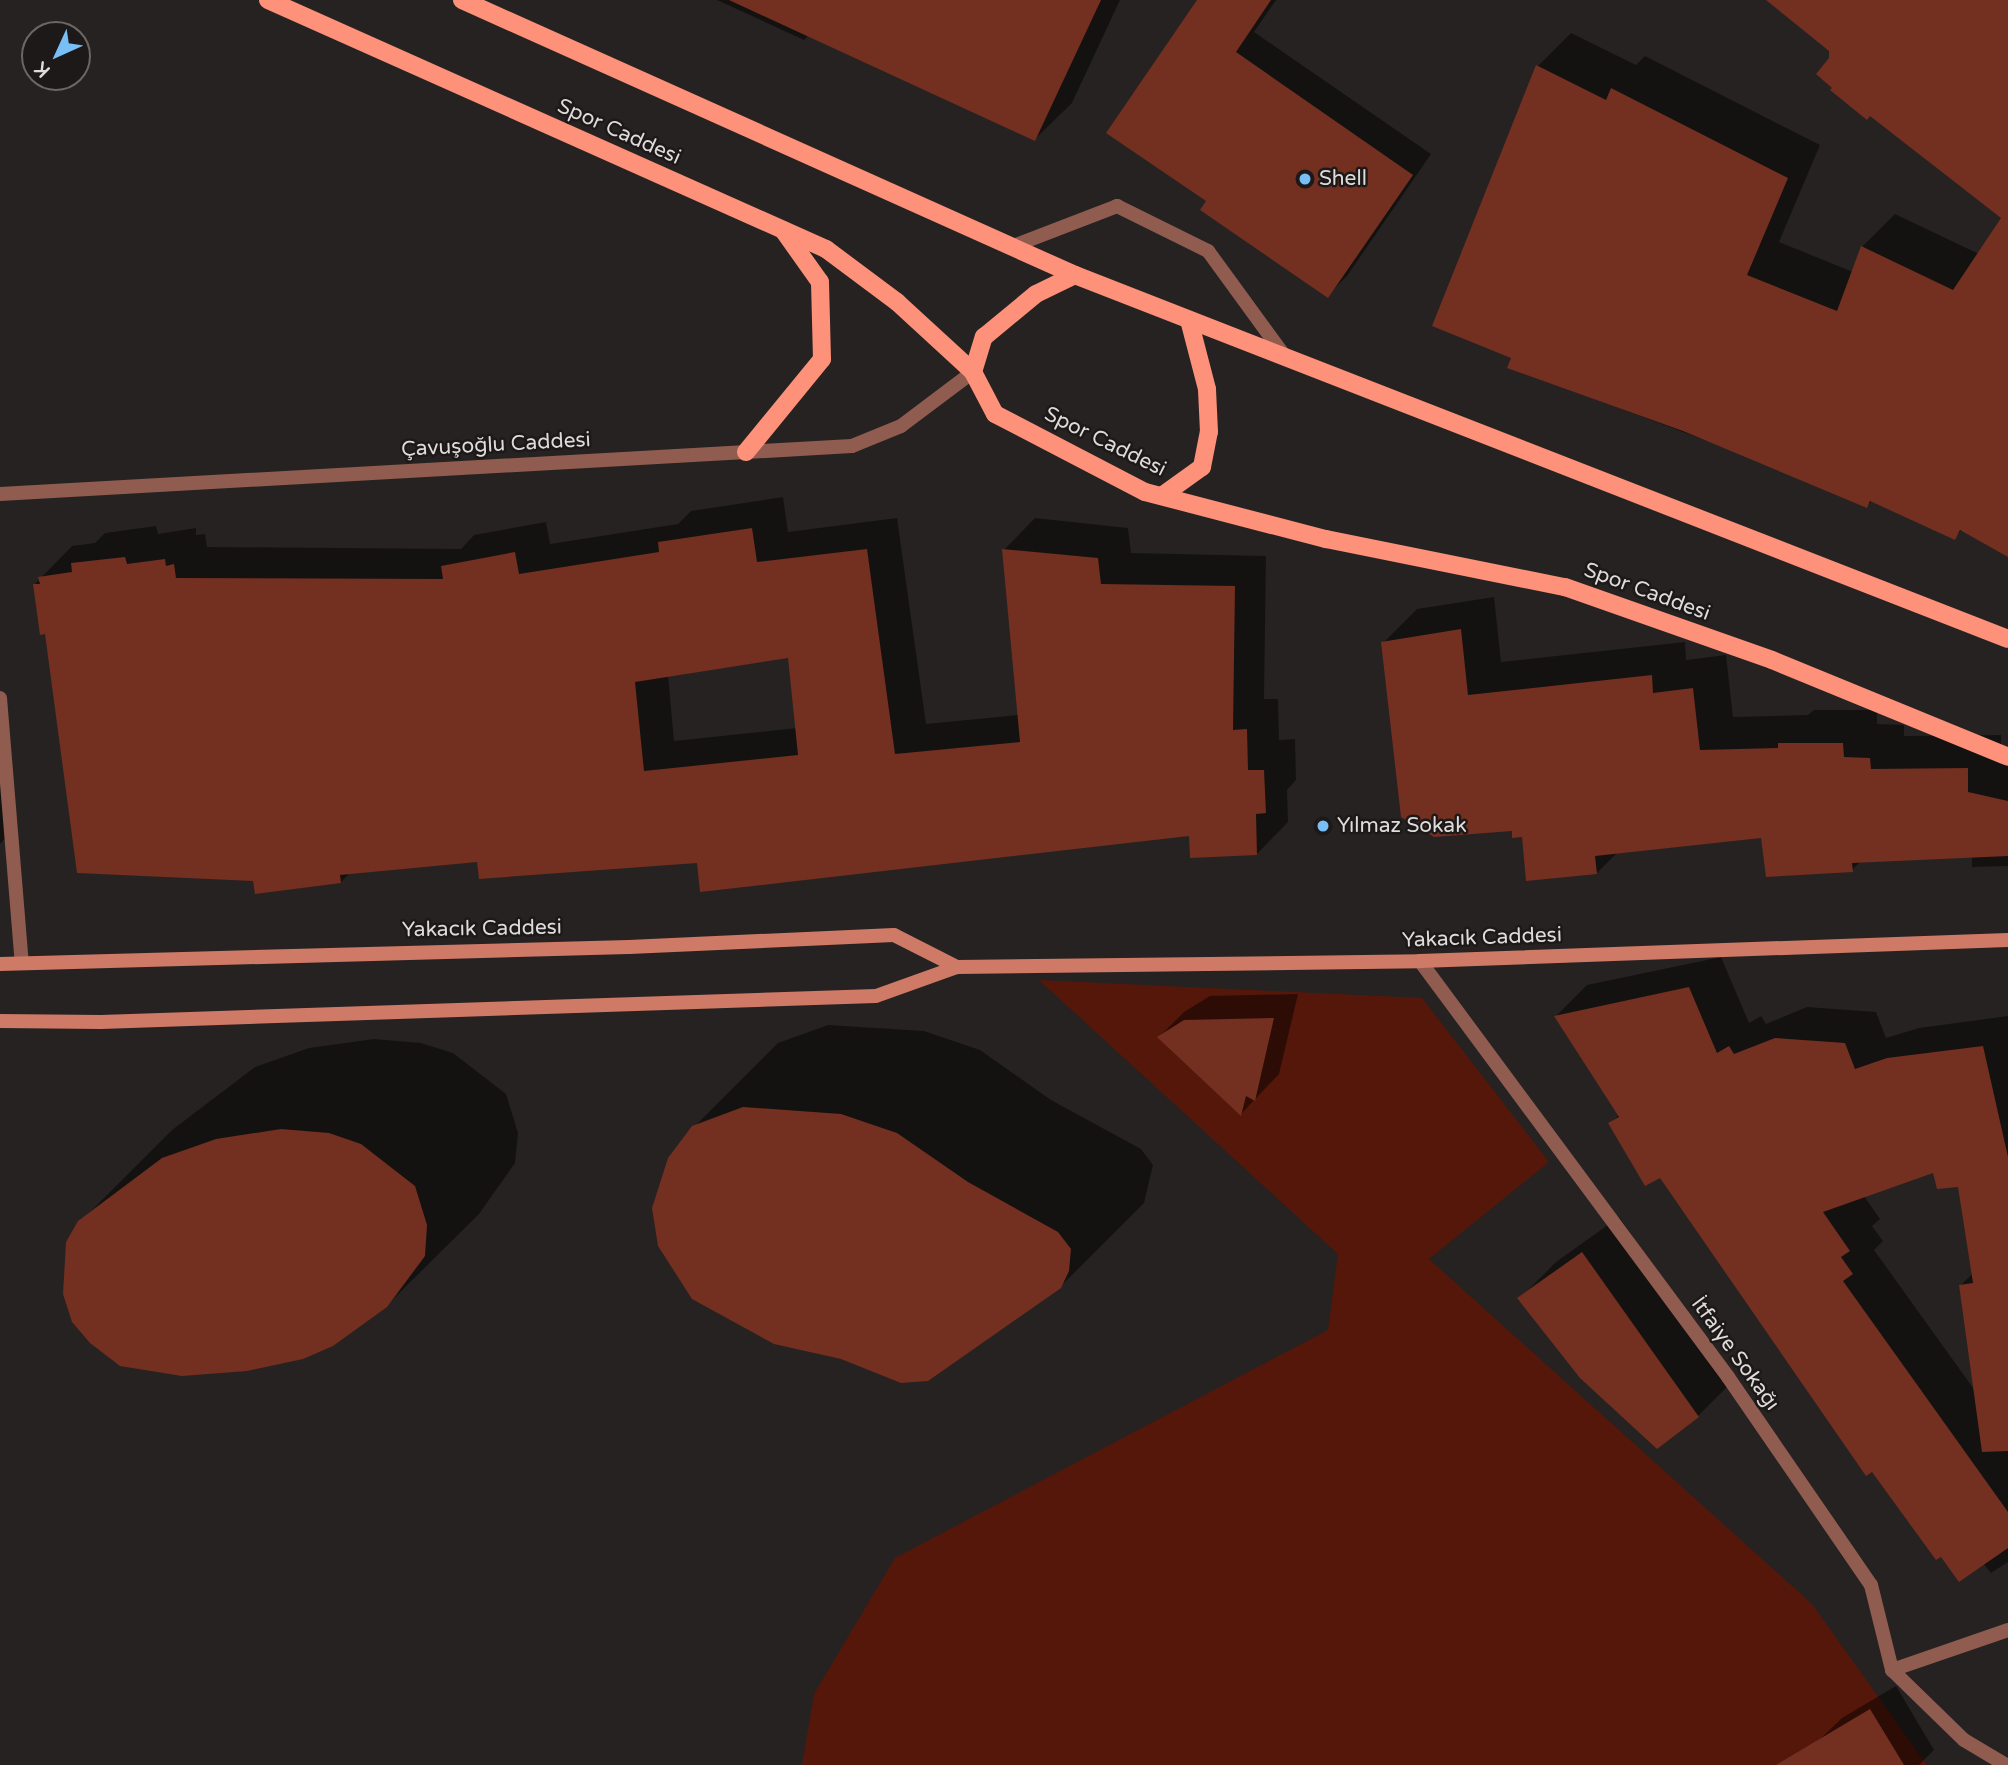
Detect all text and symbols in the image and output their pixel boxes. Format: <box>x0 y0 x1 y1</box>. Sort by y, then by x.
north arrow <box>21 21 91 91</box>
text: K <box>30 57 55 82</box>
street label: Spor Caddesi <box>553 94 685 170</box>
place label: Shell <box>1319 166 1367 192</box>
marker: Shell <box>1297 171 1313 187</box>
street label: Spor Caddesi <box>1040 402 1170 482</box>
street label: Çavuşoğlu Caddesi <box>401 427 591 463</box>
street label: Spor Caddesi <box>1580 558 1714 626</box>
place label: Yılmaz Sokak <box>1337 813 1467 839</box>
marker: Yılmaz Sokak <box>1315 818 1331 834</box>
street label: Yakacık Caddesi <box>402 915 562 943</box>
street label: Yakacık Caddesi <box>1402 923 1562 953</box>
street label: İtfaiye Sokağı <box>1685 1292 1785 1416</box>

